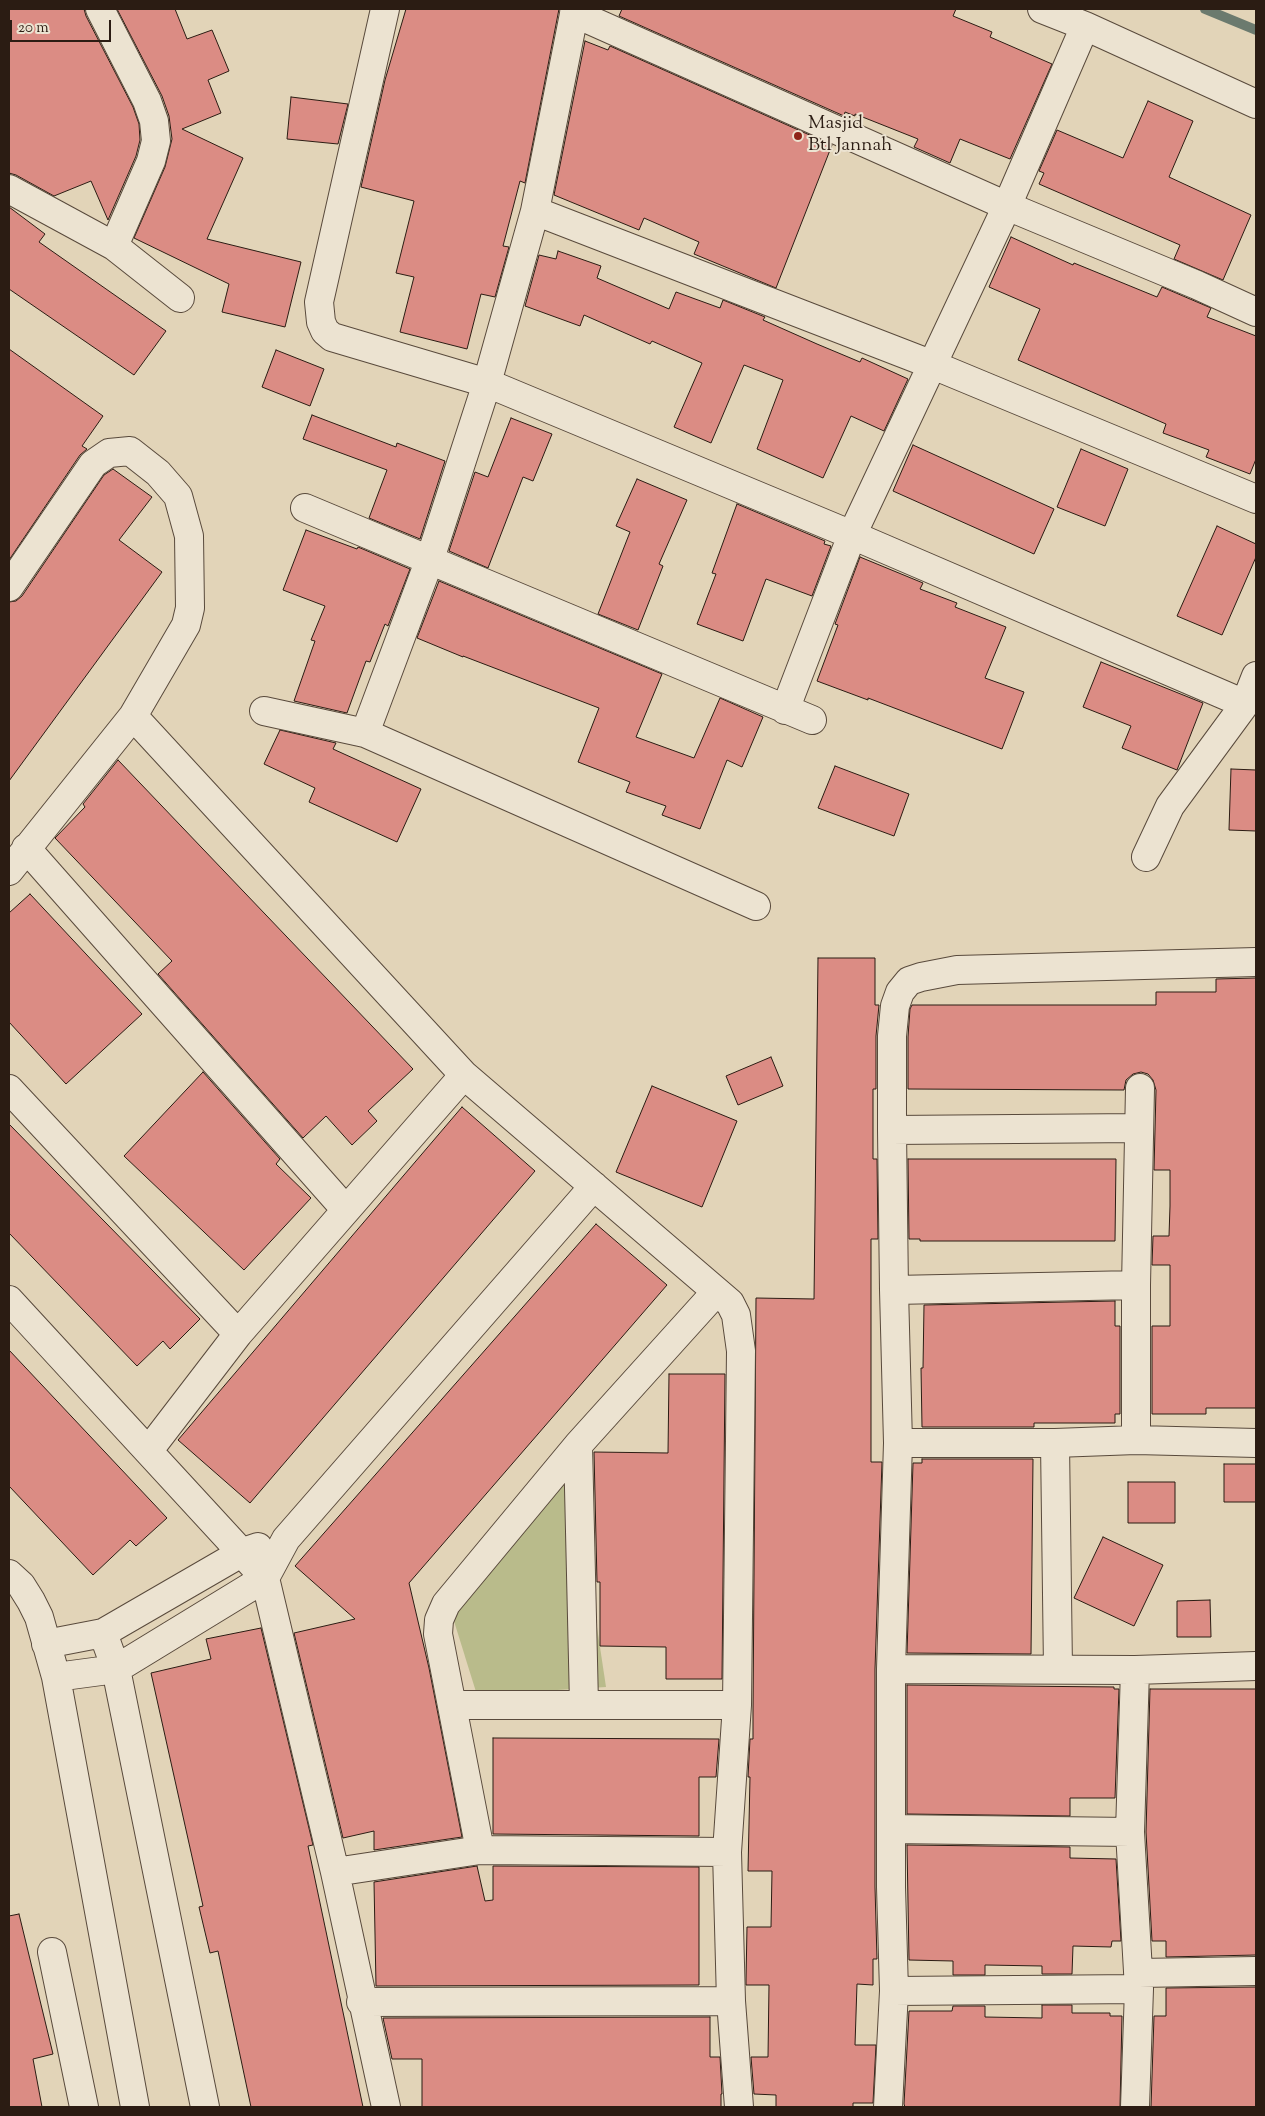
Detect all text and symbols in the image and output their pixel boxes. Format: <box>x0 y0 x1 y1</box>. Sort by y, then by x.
scale bar <box>12 10 114 42</box>
text: 20 m <box>18 18 49 39</box>
place label: Masjid Btl Jannah <box>808 114 892 158</box>
marker: Masjid Btl Jannah <box>792 130 804 142</box>

